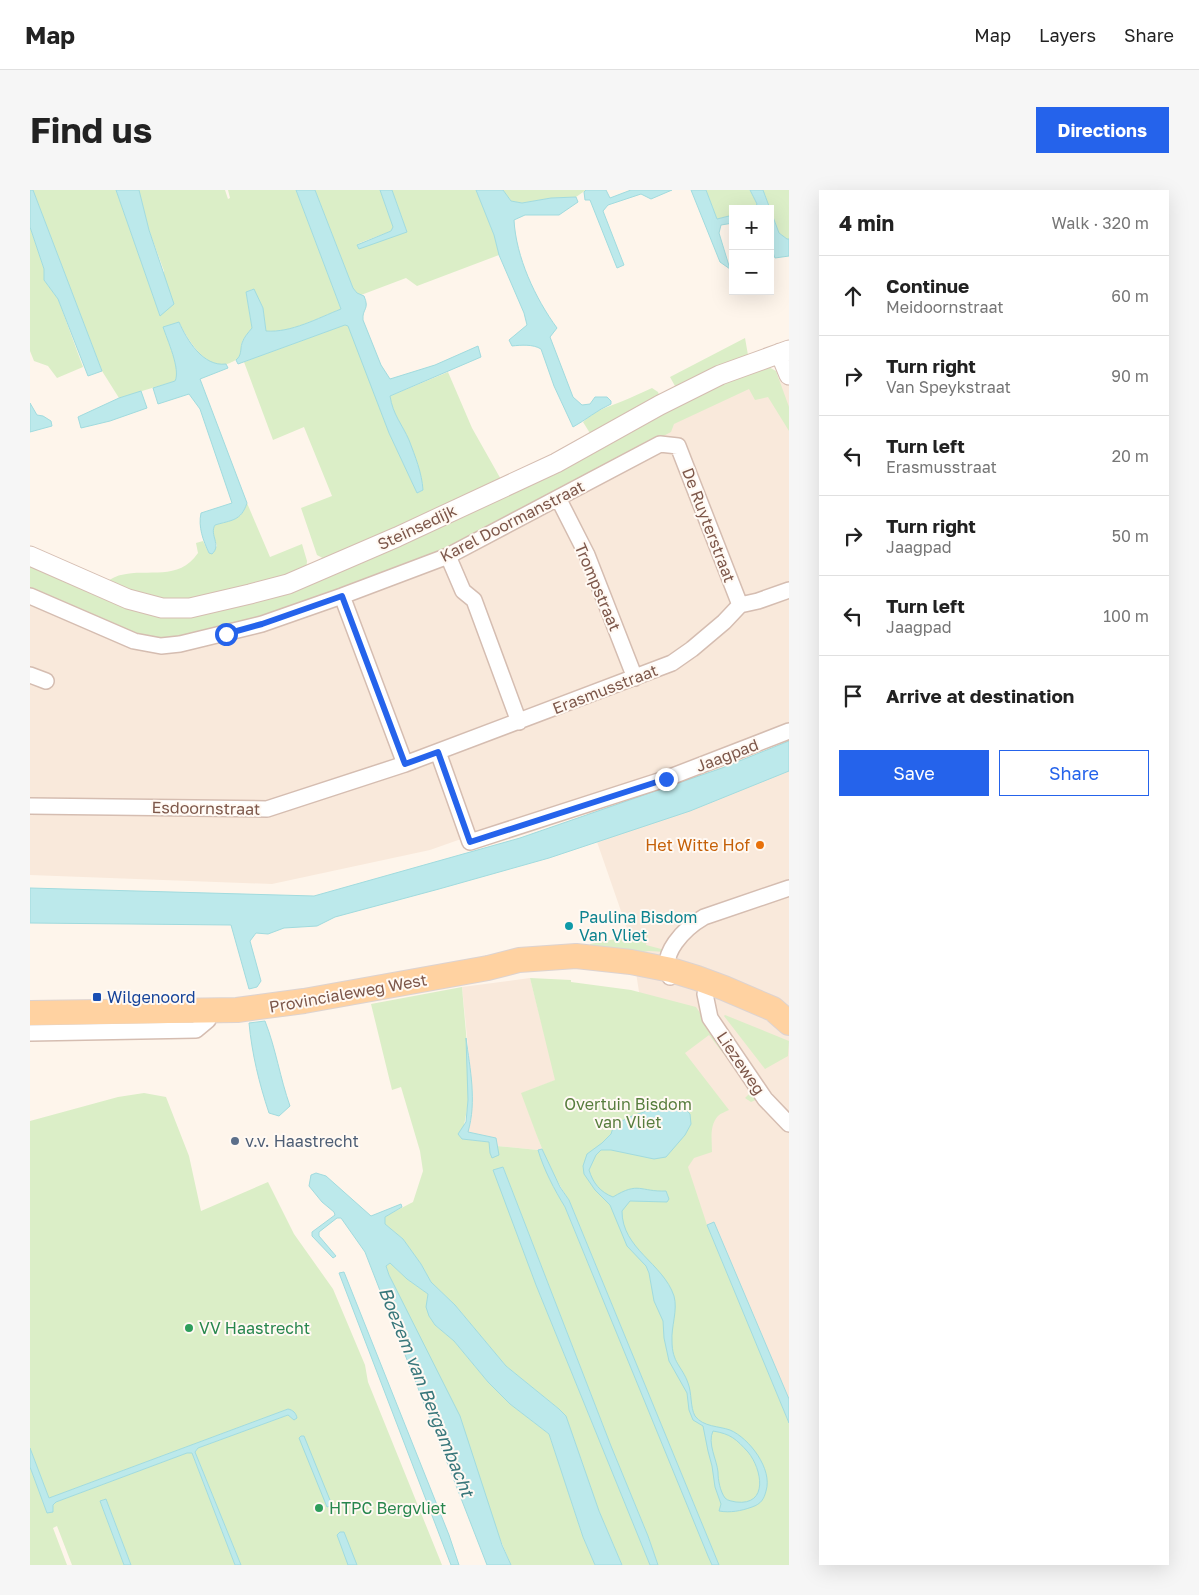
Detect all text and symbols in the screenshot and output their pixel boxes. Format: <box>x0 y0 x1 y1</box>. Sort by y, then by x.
text: Map <box>25 20 75 49</box>
text: Map <box>974 24 1011 46</box>
text: Layers <box>1039 24 1096 46</box>
text: Share <box>1124 24 1174 46</box>
button: Directions <box>1036 107 1169 153</box>
text: Find us <box>30 109 152 151</box>
map controls <box>729 205 774 295</box>
button: + <box>729 205 774 250</box>
text: 4 min <box>839 210 894 236</box>
text: Walk · 320 m <box>1052 213 1149 233</box>
button: − <box>729 250 774 295</box>
text: Continue <box>886 274 969 297</box>
icon: ahead <box>839 282 867 310</box>
text: 60 m <box>1111 286 1149 306</box>
text: Meidoornstraat <box>886 297 1004 317</box>
text: Turn right <box>886 354 976 377</box>
icon: right <box>839 362 867 390</box>
text: 90 m <box>1111 366 1149 386</box>
text: Van Speykstraat <box>886 377 1011 397</box>
text: Turn left <box>886 434 965 457</box>
icon: left <box>839 442 867 470</box>
text: 20 m <box>1112 446 1149 466</box>
text: Erasmusstraat <box>886 457 997 477</box>
street label: De Ruyterstraat <box>678 465 740 585</box>
street label: Karel Doormanstraat <box>436 476 588 566</box>
street label: Steinsedijk <box>374 500 460 554</box>
text: Turn right <box>886 514 976 537</box>
icon: right <box>839 522 867 550</box>
text: 50 m <box>1112 526 1149 546</box>
text: Jaagpad <box>886 537 952 557</box>
street label: Trompstraat <box>571 540 625 634</box>
text: Turn left <box>886 594 965 617</box>
icon: left <box>839 602 867 630</box>
text: 100 m <box>1103 606 1149 626</box>
text: Jaagpad <box>886 617 952 637</box>
route start <box>215 623 238 646</box>
street label: Erasmusstraat <box>550 660 660 718</box>
icon: arrive <box>839 682 867 710</box>
text: Arrive at destination <box>886 684 1074 707</box>
street label: Jaagpad <box>693 734 761 776</box>
button: Save <box>839 750 989 796</box>
button: Share <box>999 750 1149 796</box>
route end <box>655 768 678 791</box>
street label: Esdoornstraat <box>152 797 260 819</box>
place label: Het Witte Hof <box>645 835 750 855</box>
marker: Het Witte Hof <box>754 839 766 851</box>
place label: Paulina Bisdom Van Vliet <box>579 907 697 945</box>
marker: Paulina Bisdom Van Vliet <box>563 920 575 932</box>
street label: Provincialeweg West <box>268 969 428 1017</box>
place label: Wilgenoord <box>107 987 196 1007</box>
marker: Wilgenoord <box>91 991 103 1003</box>
street label: Liezeweg <box>713 1028 769 1098</box>
park label: Overtuin Bisdom van Vliet <box>564 1094 692 1132</box>
place label: v.v. Haastrecht <box>245 1131 359 1151</box>
marker: v.v. Haastrecht <box>229 1135 241 1147</box>
water label: Boezem van Bergambacht <box>375 1284 480 1501</box>
place label: VV Haastrecht <box>199 1318 310 1338</box>
marker: VV Haastrecht <box>183 1322 195 1334</box>
place label: HTPC Bergvliet <box>329 1498 446 1518</box>
marker: HTPC Bergvliet <box>313 1502 325 1514</box>

